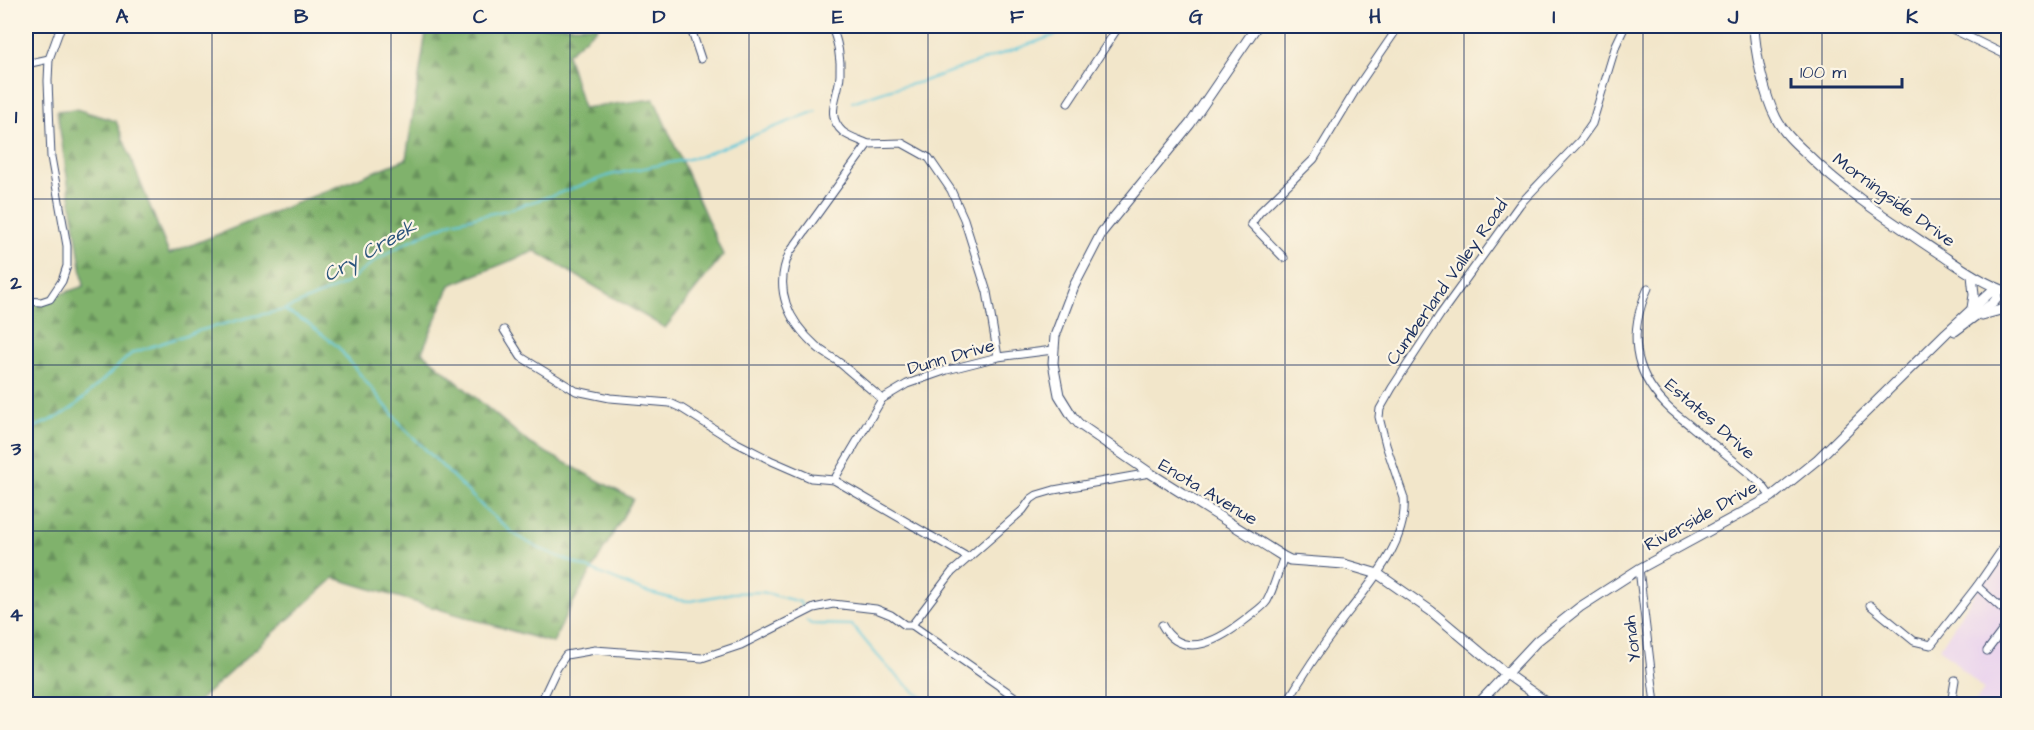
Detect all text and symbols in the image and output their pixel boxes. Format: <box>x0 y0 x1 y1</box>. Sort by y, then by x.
text: A <box>116 3 129 31</box>
text: B <box>294 3 309 31</box>
text: C <box>473 3 488 31</box>
text: D <box>653 3 666 31</box>
text: E <box>832 3 844 31</box>
text: F <box>1010 3 1025 31</box>
text: G <box>1189 3 1203 31</box>
text: H <box>1369 3 1381 31</box>
text: I <box>1552 3 1556 31</box>
text: J <box>1727 3 1739 31</box>
text: K <box>1906 3 1919 31</box>
scale bar <box>1791 51 1902 89</box>
text: 100 m <box>1800 60 1846 85</box>
text: 1 <box>15 103 18 131</box>
street label: Morningside Drive <box>1827 147 1961 254</box>
street label: Cumberland Valley Road <box>1380 194 1515 371</box>
water label: Cry Creek <box>318 213 423 290</box>
text: 2 <box>9 269 22 297</box>
street label: Dunn Drive <box>905 333 998 381</box>
street label: Estates Drive <box>1659 373 1761 466</box>
text: 3 <box>10 435 22 463</box>
street label: Enota Avenue <box>1154 452 1263 532</box>
street label: Riverside Drive <box>1640 474 1762 557</box>
text: 4 <box>9 601 23 629</box>
street label: Yonah <box>1617 614 1647 664</box>

